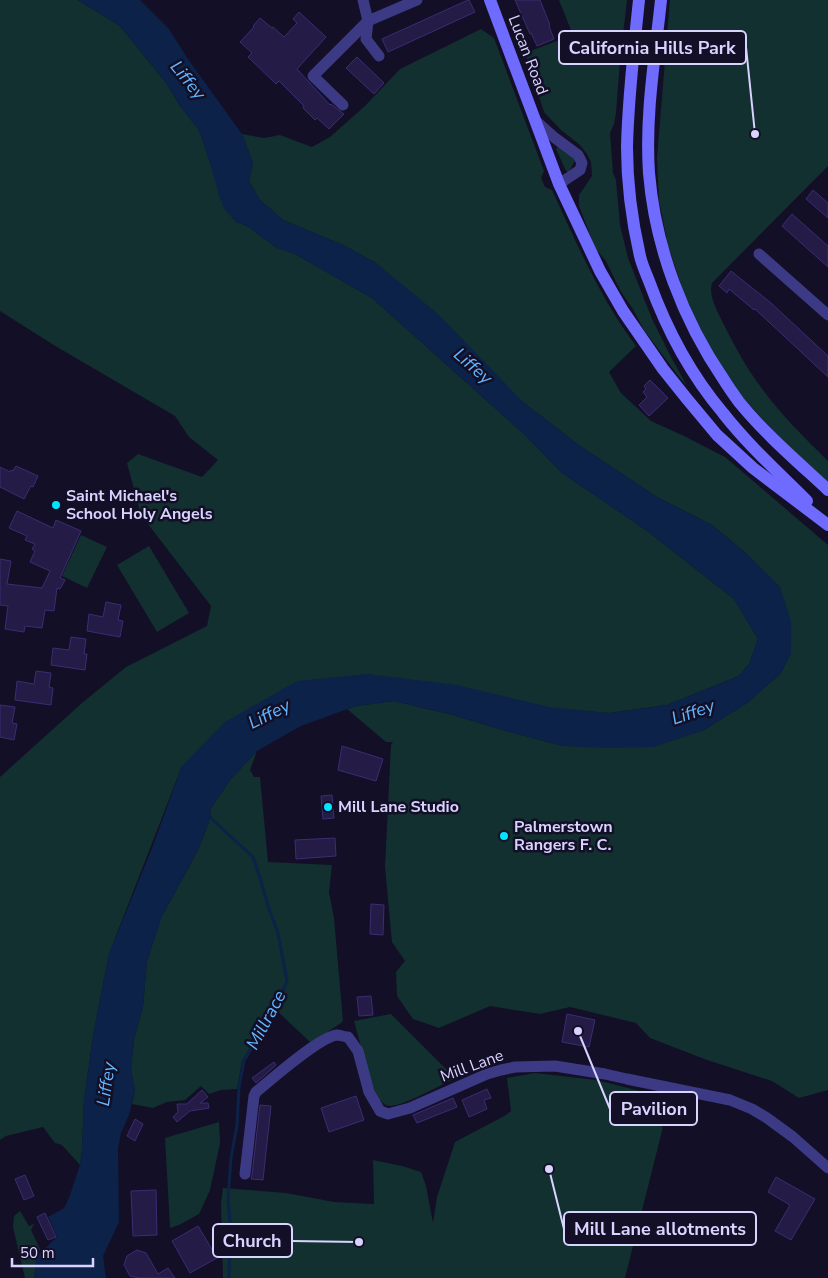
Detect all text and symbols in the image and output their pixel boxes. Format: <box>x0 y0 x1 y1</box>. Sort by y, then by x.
street label: Lucan Road <box>503 12 553 98</box>
callout: California Hills Park <box>559 31 746 64</box>
text: California Hills Park <box>568 36 736 60</box>
water label: Liffey <box>165 55 212 105</box>
water label: Liffey <box>448 342 498 390</box>
place label: Saint Michael's School Holy Angels <box>66 485 213 525</box>
marker: Saint Michael's School Holy Angels <box>50 499 62 511</box>
water label: Liffey <box>244 693 295 735</box>
water label: Liffey <box>668 693 718 731</box>
place label: Mill Lane Studio <box>338 796 459 818</box>
marker: Mill Lane Studio <box>322 801 334 813</box>
place label: Palmerstown Rangers F. C. <box>514 816 613 856</box>
marker: Palmerstown Rangers F. C. <box>498 830 510 842</box>
water label: Millrace <box>240 986 292 1054</box>
street label: Mill Lane <box>437 1044 507 1088</box>
water label: Liffey <box>91 1060 121 1108</box>
callout: Pavilion <box>610 1092 697 1125</box>
text: Pavilion <box>621 1097 687 1121</box>
callout: Mill Lane allotments <box>564 1212 756 1245</box>
text: Mill Lane allotments <box>574 1217 746 1241</box>
callout: Church <box>213 1224 292 1257</box>
text: Church <box>222 1229 282 1253</box>
scale bar <box>12 1236 94 1268</box>
text: 50 m <box>20 1243 55 1263</box>

